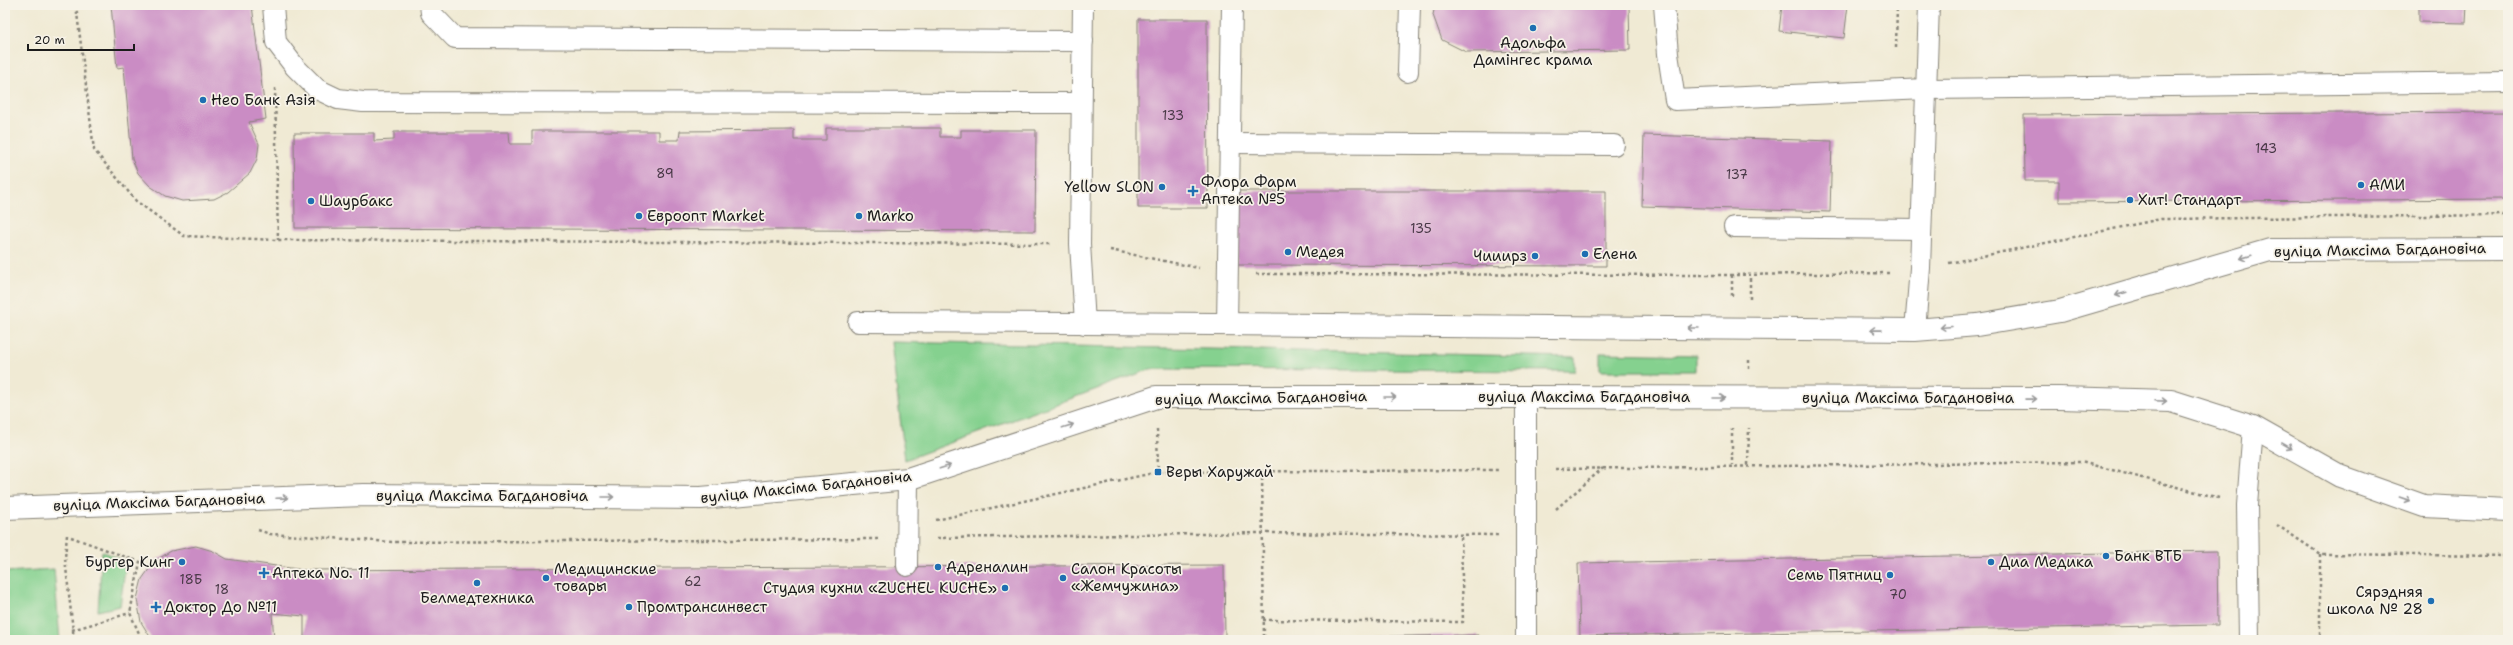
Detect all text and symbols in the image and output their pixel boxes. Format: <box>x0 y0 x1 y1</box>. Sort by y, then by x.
marker: Адольфа Дамінгес крама <box>1528 23 1538 33</box>
scale bar <box>28 26 134 52</box>
text: 20 m <box>34 32 65 48</box>
place label: Адольфа Дамінгес крама <box>1474 33 1593 70</box>
place label: Нео Банк Азія <box>211 90 316 110</box>
marker: Нео Банк Азія <box>198 95 208 105</box>
house number: 133 <box>1162 107 1184 124</box>
house number: 143 <box>2255 140 2277 157</box>
house number: 89 <box>656 165 674 182</box>
house number: 137 <box>1726 166 1748 183</box>
place label: Флора Фарм Аптека №5 <box>1201 172 1297 209</box>
place label: АМИ <box>2369 175 2405 195</box>
place label: Yellow SLON <box>1064 177 1154 197</box>
marker: АМИ <box>2356 180 2366 190</box>
marker: Yellow SLON <box>1157 182 1167 192</box>
marker: Флора Фарм Аптека №5 <box>1188 186 1198 196</box>
place label: Хит! Стандарт <box>2138 190 2241 210</box>
place label: Шаурбакс <box>319 191 393 211</box>
marker: Хит! Стандарт <box>2125 195 2135 205</box>
marker: Шаурбакс <box>306 196 316 206</box>
place label: Евроопт Market <box>647 206 765 226</box>
place label: Marko <box>867 206 914 226</box>
marker: Евроопт Market <box>634 211 644 221</box>
marker: Marko <box>854 211 864 221</box>
house number: 135 <box>1410 220 1432 237</box>
street label: вуліца Максіма Багдановіча <box>2274 238 2487 262</box>
place label: Медея <box>1296 242 1345 262</box>
place label: Елена <box>1593 244 1638 264</box>
place label: Чииирз <box>1473 246 1527 266</box>
marker: Медея <box>1283 247 1293 257</box>
marker: Елена <box>1580 249 1590 259</box>
marker: Чииирз <box>1530 251 1540 261</box>
one-way arrow <box>2240 254 2253 262</box>
one-way arrow <box>2115 291 2128 298</box>
one-way arrow <box>1687 324 1700 332</box>
one-way arrow <box>1940 324 1953 331</box>
one-way arrow <box>1870 326 1883 333</box>
street label: вуліца Максіма Багдановіча <box>1155 386 1368 410</box>
street label: вуліца Максіма Багдановіча <box>1478 387 1691 407</box>
street label: вуліца Максіма Багдановіча <box>1802 388 2015 408</box>
one-way arrow <box>1383 393 1396 401</box>
one-way arrow <box>1712 394 1725 402</box>
one-way arrow <box>2024 395 2037 402</box>
one-way arrow <box>2154 397 2167 405</box>
one-way arrow <box>1062 422 1075 429</box>
one-way arrow <box>2281 443 2293 451</box>
one-way arrow <box>938 462 950 470</box>
place label: Веры Харужай <box>1166 462 1274 482</box>
street label: вуліца Максіма Багдановіча <box>700 466 913 508</box>
marker: Веры Харужай <box>1153 467 1163 477</box>
street label: вуліца Максіма Багдановіча <box>376 486 589 506</box>
street label: вуліца Максіма Багдановіча <box>53 488 266 516</box>
one-way arrow <box>601 493 614 501</box>
one-way arrow <box>275 494 288 502</box>
one-way arrow <box>2399 496 2412 503</box>
place label: Банк ВТБ <box>2114 546 2182 566</box>
marker: Банк ВТБ <box>2101 551 2111 561</box>
place label: Бургер Кинг <box>85 552 174 572</box>
place label: Диа Медика <box>1999 552 2094 572</box>
marker: Бургер Кинг <box>177 557 187 567</box>
place label: Адреналин <box>946 557 1028 577</box>
marker: Диа Медика <box>1986 557 1996 567</box>
place label: Медицинские товары <box>554 559 657 596</box>
place label: Салон Красоты «Жемчужина» <box>1071 559 1182 596</box>
marker: Адреналин <box>933 562 943 572</box>
place label: Аптека No. 11 <box>272 563 370 583</box>
place label: Семь Пятниц <box>1787 565 1882 585</box>
marker: Аптека No. 11 <box>259 568 269 578</box>
marker: Семь Пятниц <box>1885 570 1895 580</box>
house number: 18Б <box>180 571 202 588</box>
marker: Медицинские товары <box>541 573 551 583</box>
house number: 62 <box>684 573 702 590</box>
marker: Салон Красоты «Жемчужина» <box>1058 573 1068 583</box>
marker: Белмедтехника <box>472 578 482 588</box>
place label: Студия кухни «ZUCHEL KUCHE» <box>763 578 997 598</box>
house number: 18 <box>215 581 229 598</box>
place label: Сярэдняя школа № 28 <box>2327 582 2423 619</box>
marker: Студия кухни «ZUCHEL KUCHE» <box>1000 583 1010 593</box>
house number: 70 <box>1889 586 1907 603</box>
place label: Белмедтехника <box>420 588 535 608</box>
marker: Сярэдняя школа № 28 <box>2426 596 2436 606</box>
place label: Доктор До №11 <box>164 597 277 617</box>
place label: Промтрансинвест <box>637 597 767 617</box>
marker: Доктор До №11 <box>151 602 161 612</box>
marker: Промтрансинвест <box>624 602 634 612</box>

